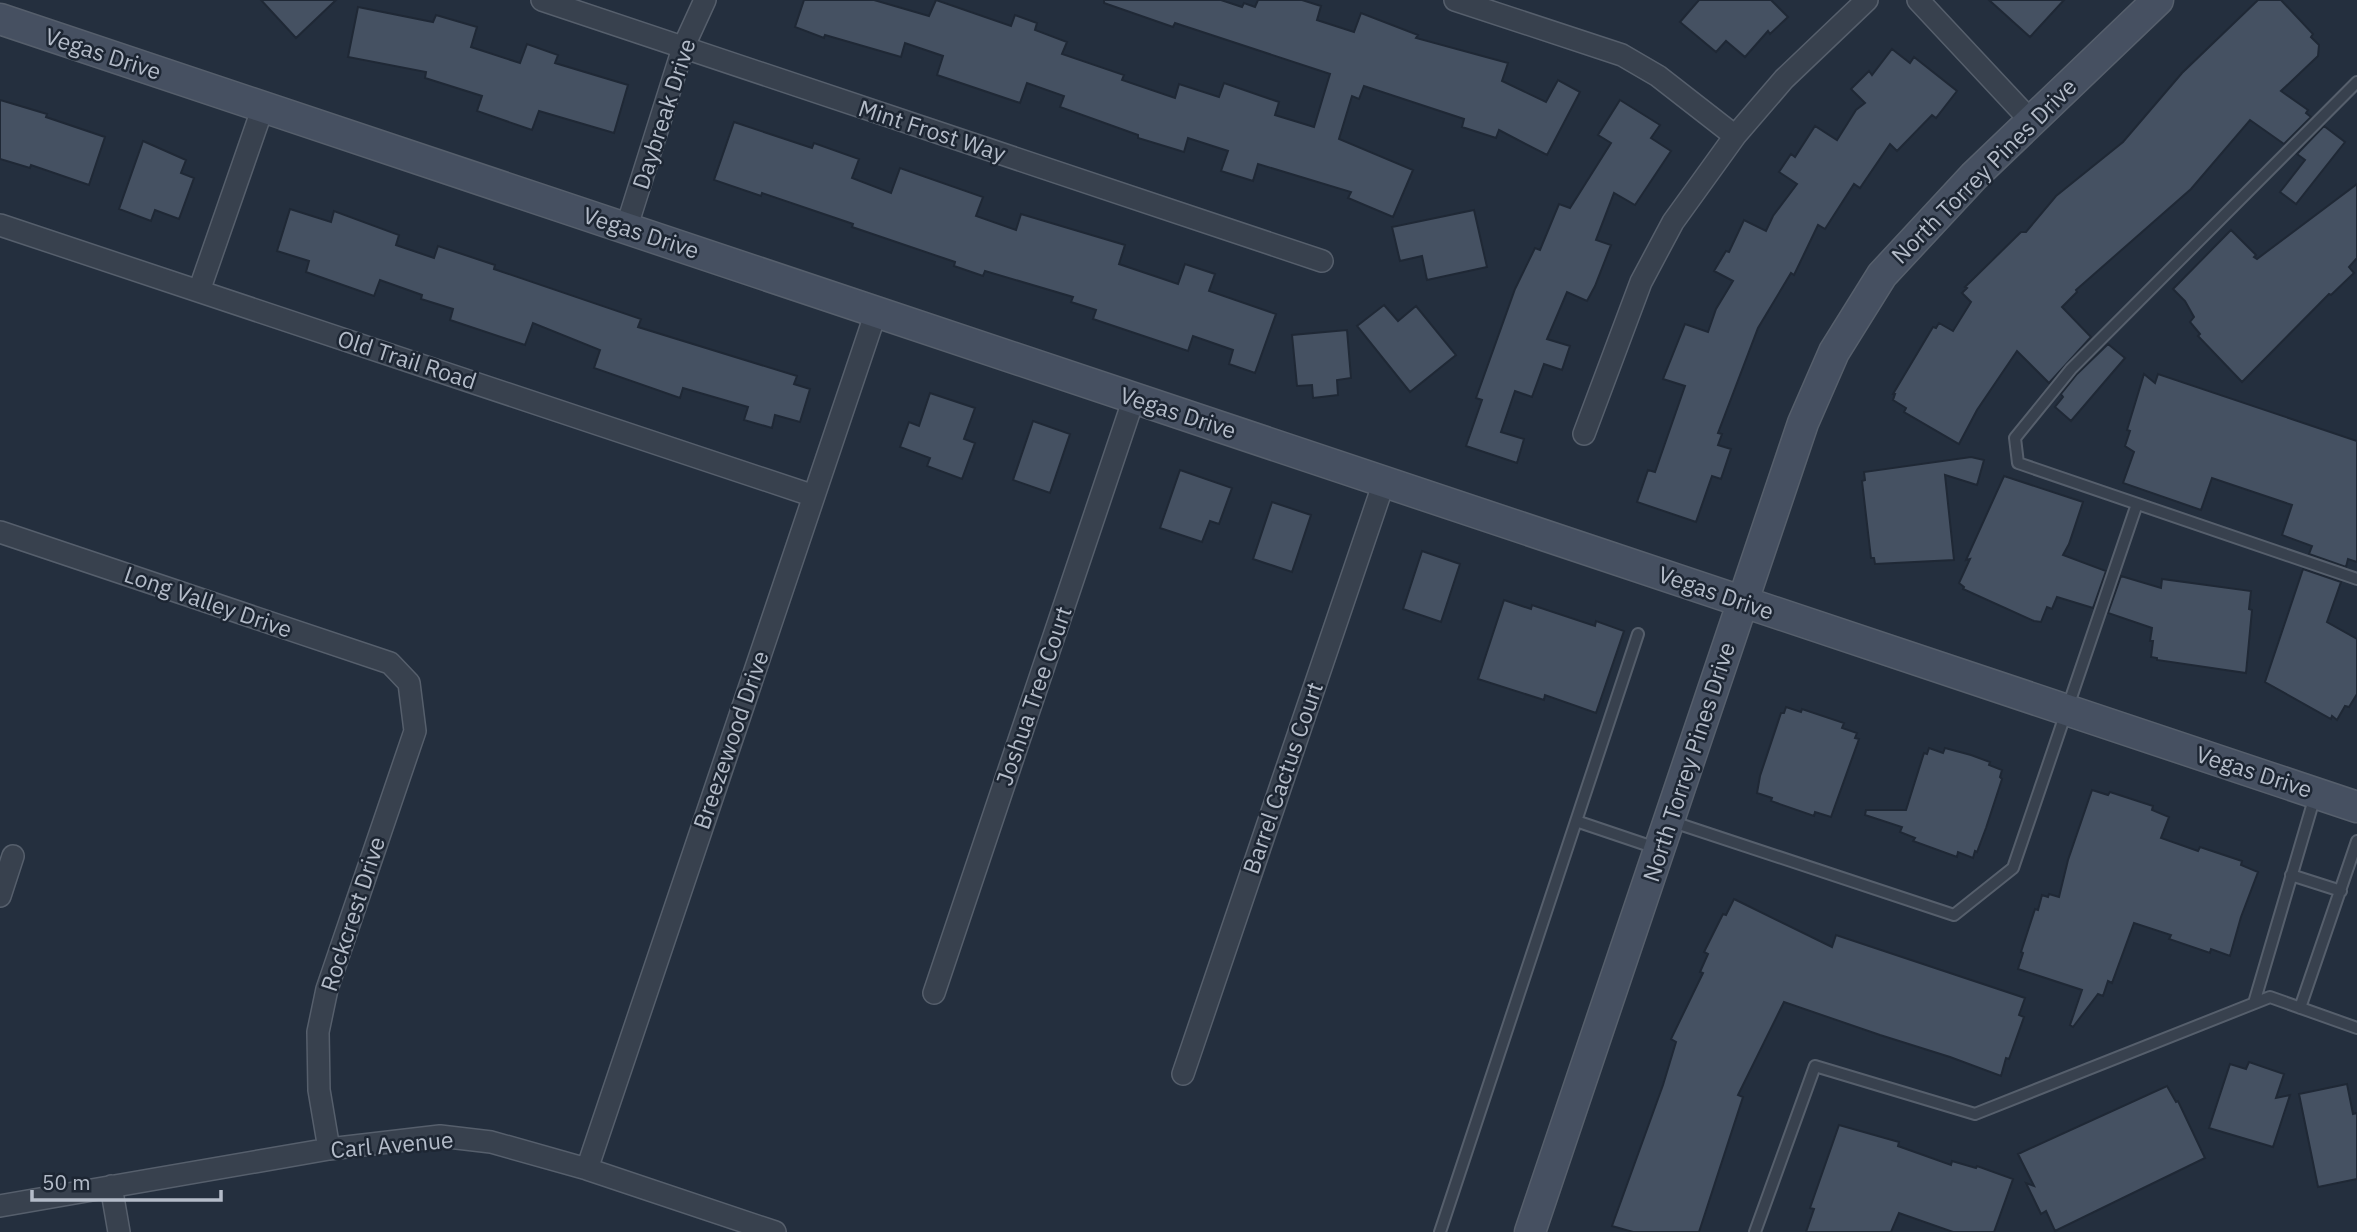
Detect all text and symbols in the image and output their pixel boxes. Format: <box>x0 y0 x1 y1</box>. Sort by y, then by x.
street label: Vegas Drive <box>41 20 165 86</box>
street label: Daybreak Drive <box>625 35 702 193</box>
street label: North Torrey Pines Drive <box>1884 71 2082 269</box>
street label: Mint Frost Way <box>855 92 1010 168</box>
street label: Vegas Drive <box>579 199 703 265</box>
street label: Old Trail Road <box>334 322 481 396</box>
street label: Vegas Drive <box>1116 379 1240 445</box>
street label: Long Valley Drive <box>120 558 296 644</box>
street label: Vegas Drive <box>1655 558 1778 626</box>
street label: Joshua Tree Court <box>988 602 1078 789</box>
street label: North Torrey Pines Drive <box>1635 638 1741 885</box>
street label: Breezewood Drive <box>685 646 775 833</box>
street label: Barrel Cactus Court <box>1235 678 1329 878</box>
street label: Vegas Drive <box>2192 738 2316 804</box>
street label: Rockcrest Drive <box>313 832 391 995</box>
street label: Carl Avenue <box>329 1124 455 1164</box>
scale bar <box>32 1158 220 1202</box>
text: 50 m <box>42 1168 91 1196</box>

